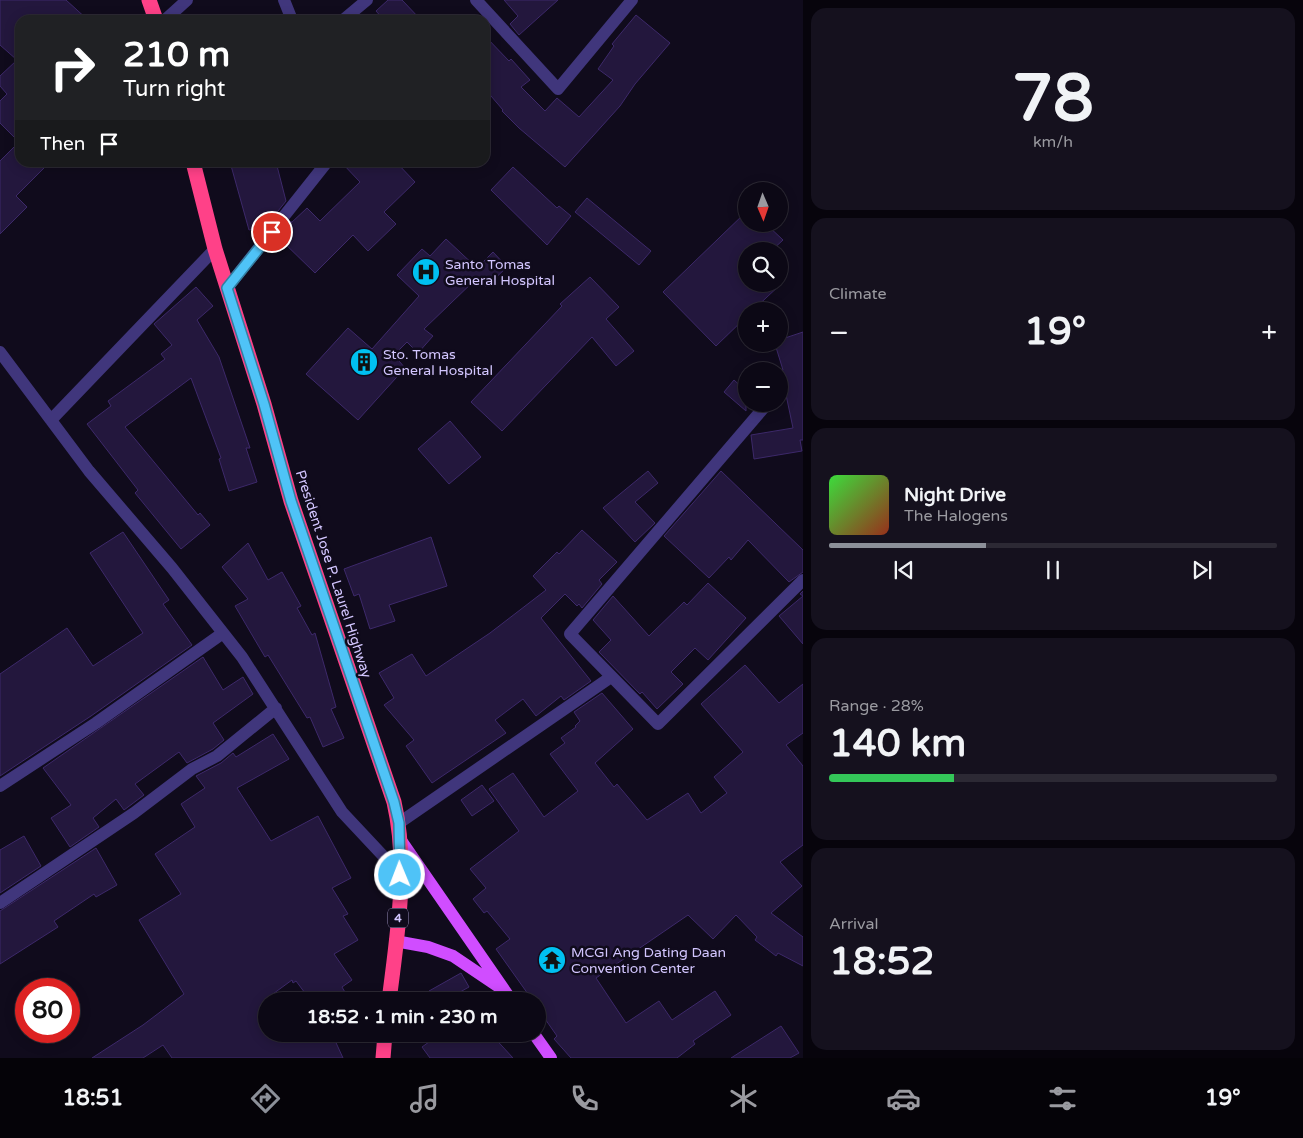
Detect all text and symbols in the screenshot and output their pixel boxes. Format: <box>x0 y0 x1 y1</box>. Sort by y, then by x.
text: 210 m <box>123 34 230 76</box>
icon: right <box>40 35 105 100</box>
text: 78 <box>1012 60 1094 139</box>
text: Turn right <box>123 76 225 102</box>
icon: arrive <box>95 130 123 158</box>
text: km/h <box>1033 132 1073 152</box>
text: Then <box>40 133 85 155</box>
north arrow <box>738 182 788 232</box>
map controls <box>738 182 788 412</box>
pin <box>251 211 293 253</box>
icon: arrive <box>258 218 286 246</box>
button: search <box>738 242 788 292</box>
place label: Santo Tomas General Hospital <box>445 256 555 289</box>
hospital icon: Santo Tomas General Hospital <box>411 257 441 287</box>
text: Climate <box>829 284 887 304</box>
button: + <box>738 302 788 352</box>
text: 19° <box>1024 309 1086 355</box>
text: − <box>829 316 849 350</box>
text: + <box>1261 316 1277 350</box>
place label: Sto. Tomas General Hospital <box>383 346 493 379</box>
building icon: Sto. Tomas General Hospital <box>349 347 379 377</box>
button: − <box>738 362 788 412</box>
street label: President Jose P. Laurel Highway <box>292 468 375 681</box>
text: Night Drive <box>904 484 1006 506</box>
text: The Halogens <box>904 506 1008 526</box>
icon: previous <box>890 556 918 584</box>
icon: pause <box>1039 556 1067 584</box>
icon: next <box>1188 556 1216 584</box>
text: Range · 28% <box>829 696 924 716</box>
text: 140 km <box>829 721 966 767</box>
position arrow <box>373 848 425 900</box>
road number: 4 <box>388 908 408 928</box>
text: Arrival <box>829 914 878 934</box>
text: 18:52 <box>829 939 934 985</box>
place label: MCGI Ang Dating Daan Convention Center <box>571 944 726 977</box>
temple icon: MCGI Ang Dating Daan Convention Center <box>537 945 567 975</box>
speed limit sign: 80 <box>15 978 80 1043</box>
text: 18:52 · 1 min · 230 m <box>306 1006 498 1028</box>
icon: directions <box>248 1081 283 1116</box>
icon: music <box>407 1081 442 1116</box>
icon: phone <box>567 1081 602 1116</box>
icon: climate <box>726 1081 761 1116</box>
icon: car <box>886 1081 921 1116</box>
icon: filters <box>1045 1081 1080 1116</box>
text: 18:51 <box>62 1085 123 1111</box>
text: 19° <box>1205 1085 1241 1111</box>

